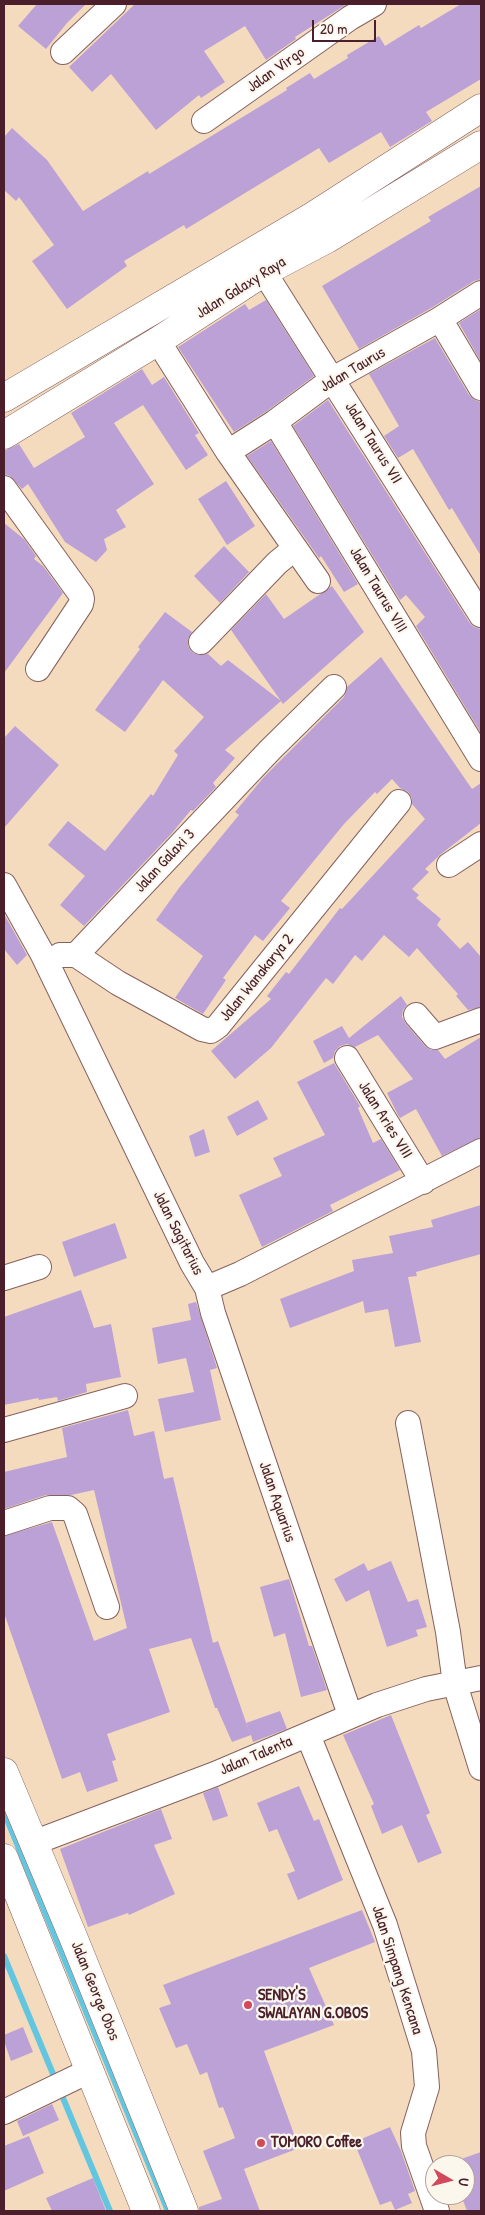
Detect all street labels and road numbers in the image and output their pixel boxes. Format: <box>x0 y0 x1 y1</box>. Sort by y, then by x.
street label: Jalan Virgo <box>243 43 309 97</box>
street label: Jalan Galaxy Raya <box>193 253 289 323</box>
street label: Jalan Taurus <box>317 343 389 397</box>
street label: Jalan Taurus VII <box>340 399 406 487</box>
street label: Jalan Taurus VIII <box>345 544 411 636</box>
street label: Jalan Galaxi 3 <box>131 825 199 897</box>
street label: Jalan Wanakarya 2 <box>216 931 298 1025</box>
street label: Jalan Aries VIII <box>354 1078 416 1162</box>
street label: Jalan Sagitarius <box>149 1188 207 1278</box>
street label: Jalan Aquarius <box>254 1459 300 1545</box>
street label: Jalan Talenta <box>217 1732 295 1780</box>
street label: Jalan Simpang Kencana <box>367 1903 427 2037</box>
street label: Jalan George Obos <box>66 1938 124 2044</box>

